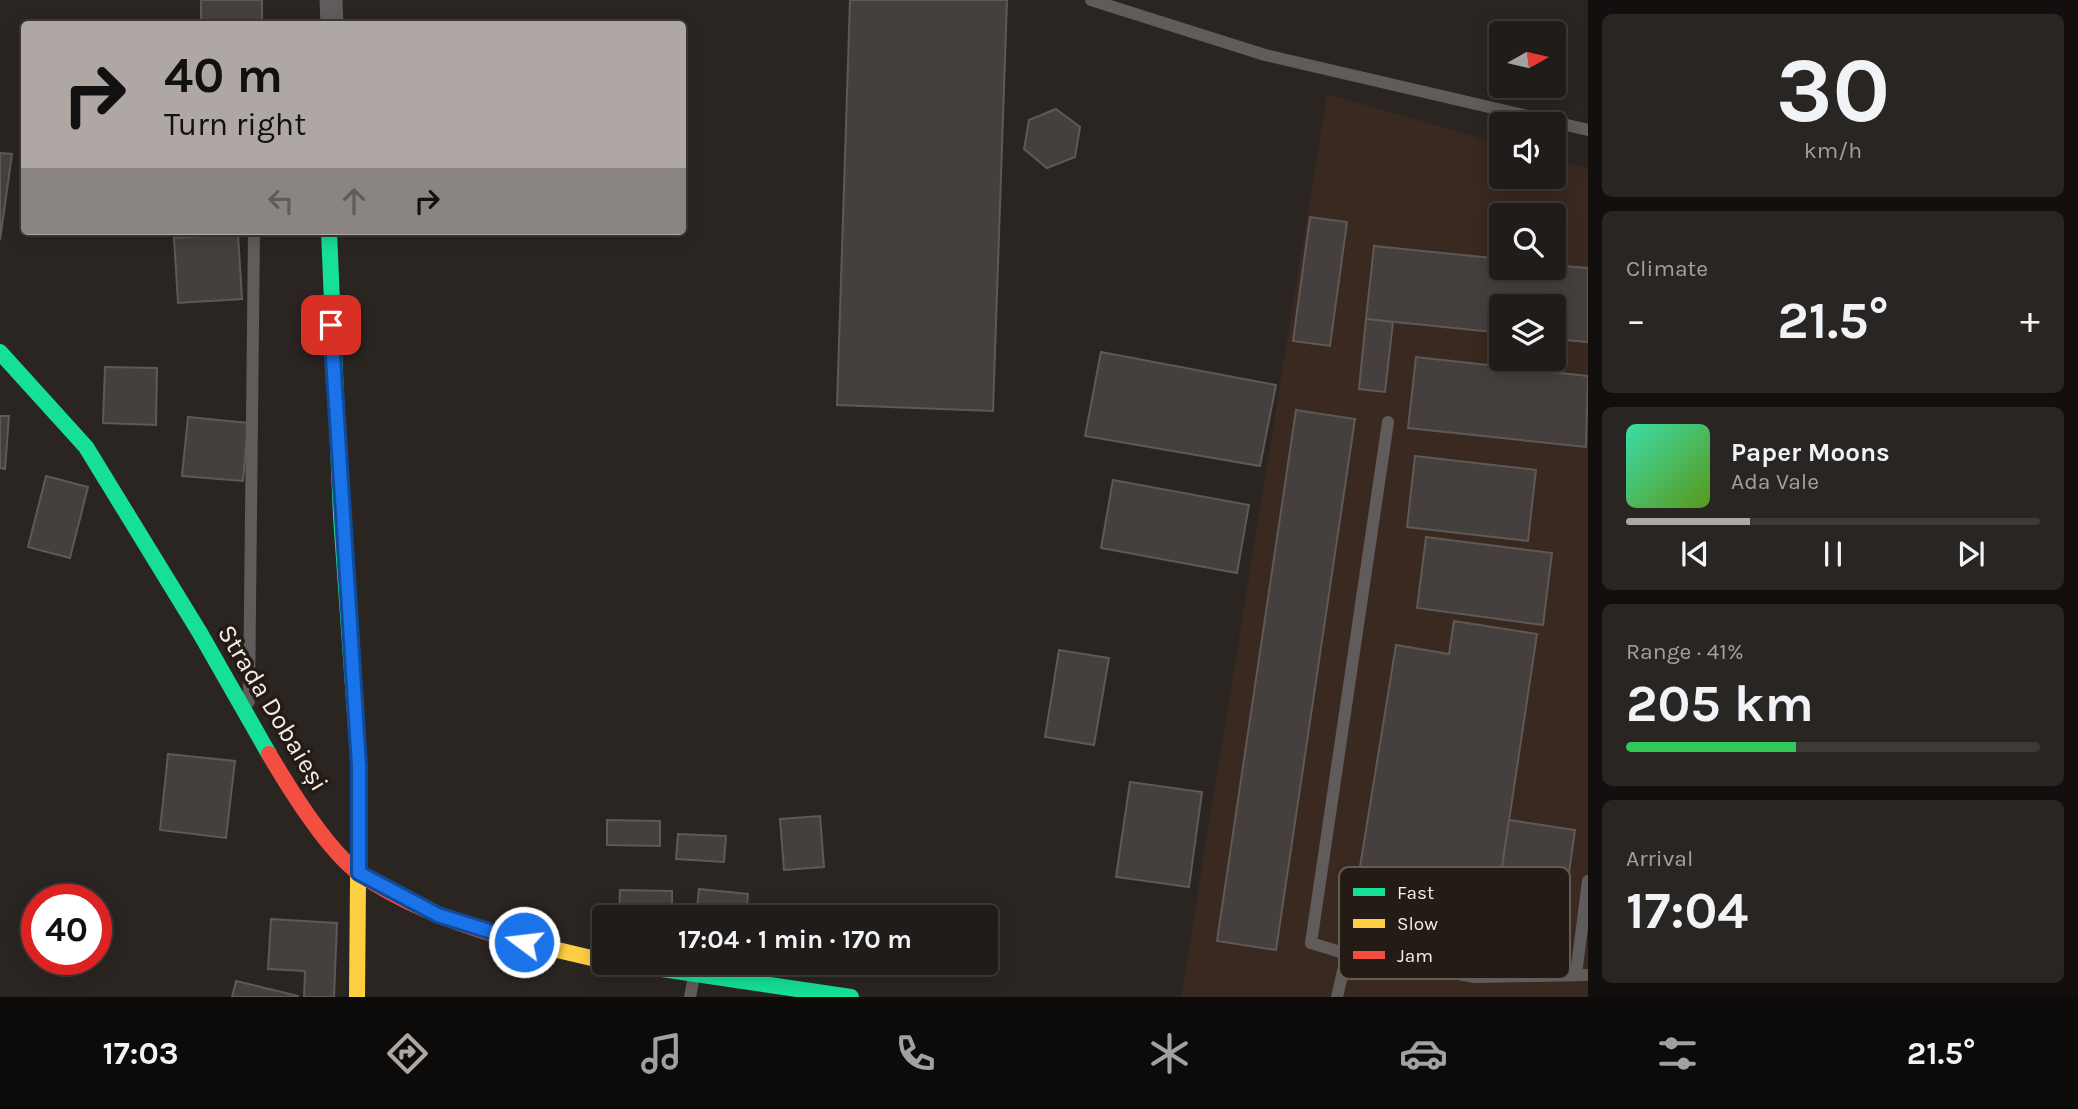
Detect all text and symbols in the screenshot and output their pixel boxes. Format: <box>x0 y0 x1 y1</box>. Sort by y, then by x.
north arrow <box>1489 21 1566 98</box>
map controls <box>1489 21 1566 371</box>
text: 30 <box>1776 38 1890 144</box>
text: 40 m <box>164 47 283 104</box>
icon: right <box>49 49 140 140</box>
text: Turn right <box>164 106 306 143</box>
button: sound <box>1489 112 1566 189</box>
text: km/h <box>1804 137 1862 164</box>
icon: left <box>262 182 300 220</box>
icon: ahead <box>335 182 373 220</box>
icon: right <box>408 182 446 220</box>
button: search <box>1489 203 1566 280</box>
text: Climate <box>1626 255 1708 282</box>
text: 21.5° <box>1777 290 1889 351</box>
button: layers <box>1489 294 1566 371</box>
pin <box>301 295 361 355</box>
text: − <box>1626 298 1646 343</box>
text: + <box>2020 298 2040 343</box>
icon: arrive <box>312 306 350 344</box>
text: Paper Moons <box>1731 437 1890 468</box>
text: Ada Vale <box>1731 468 1819 495</box>
icon: previous <box>1676 535 1714 573</box>
icon: pause <box>1814 535 1852 573</box>
icon: next <box>1952 535 1990 573</box>
street label: Strada Dobaieși <box>211 619 335 797</box>
text: Range · 41% <box>1626 638 1744 665</box>
text: 205 km <box>1626 673 1814 734</box>
text: Arrival <box>1626 845 1693 872</box>
legend <box>1339 867 1570 979</box>
text: 17:04 <box>1626 880 1748 941</box>
text: Fast <box>1397 882 1434 904</box>
speed limit sign: 40 <box>21 884 112 975</box>
position arrow <box>487 905 561 979</box>
text: Slow <box>1397 913 1438 935</box>
text: 17:04 · 1 min · 170 m <box>678 924 912 955</box>
text: Jam <box>1397 945 1433 967</box>
icon: directions <box>383 1029 432 1078</box>
icon: music <box>637 1029 686 1078</box>
icon: phone <box>891 1029 940 1078</box>
icon: climate <box>1145 1029 1194 1078</box>
icon: car <box>1399 1029 1448 1078</box>
icon: filters <box>1653 1029 1702 1078</box>
text: 17:03 <box>102 1035 179 1072</box>
text: 21.5° <box>1907 1035 1976 1072</box>

